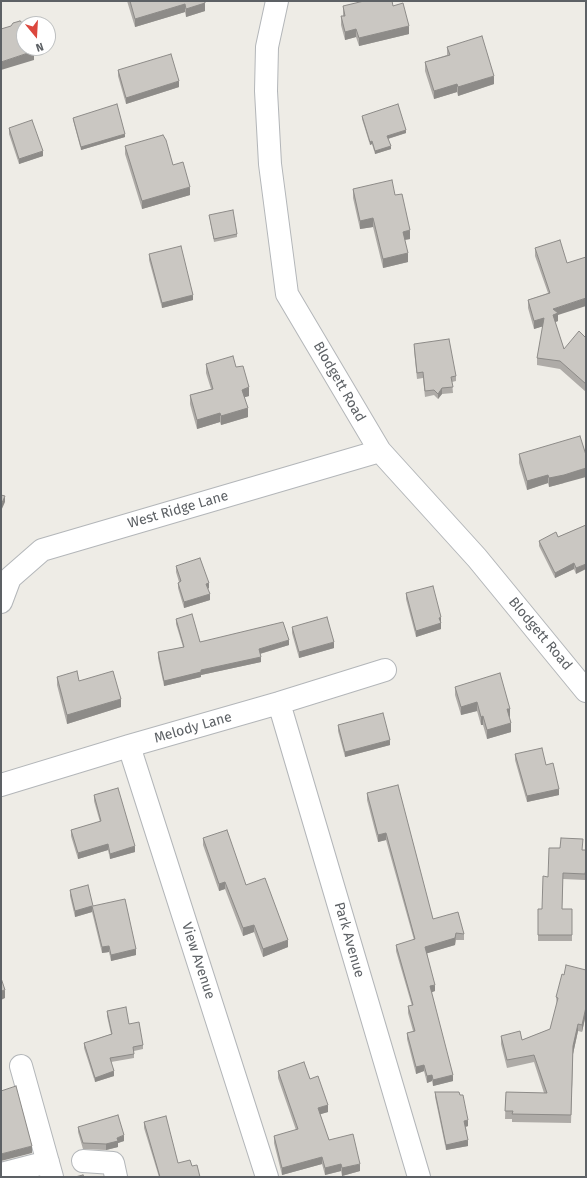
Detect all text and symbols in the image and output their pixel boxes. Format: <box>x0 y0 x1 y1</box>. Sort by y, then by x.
north arrow <box>16 16 56 56</box>
text: N <box>34 40 45 54</box>
street label: Blodgett Road <box>309 339 369 425</box>
street label: West Ridge Lane <box>126 488 230 532</box>
street label: Blodgett Road <box>505 594 575 674</box>
street label: Melody Lane <box>152 709 234 747</box>
street label: Park Avenue <box>330 900 368 980</box>
street label: View Avenue <box>178 921 218 1001</box>

